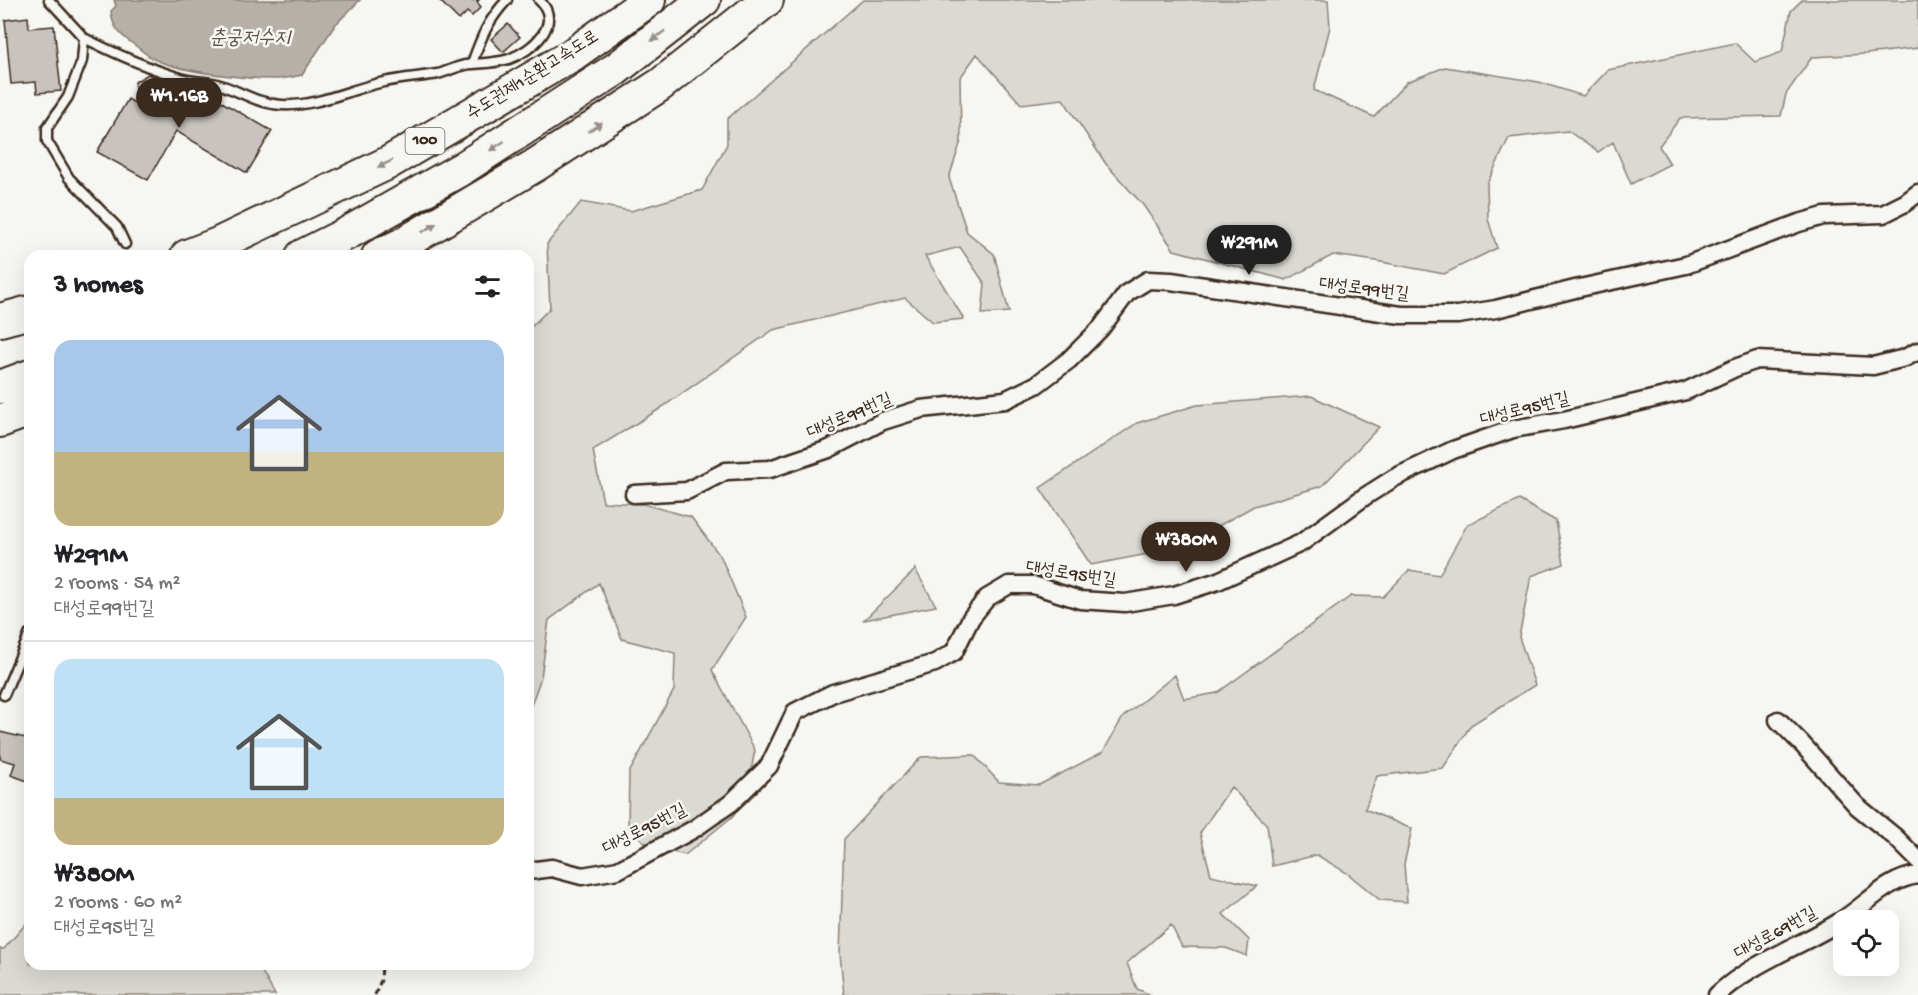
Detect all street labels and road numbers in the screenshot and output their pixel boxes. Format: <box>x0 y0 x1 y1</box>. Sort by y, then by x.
street label: 수도권제1순환고속도로 <box>463 27 603 125</box>
road number: 100 <box>406 128 444 154</box>
street label: 대성로99번길 <box>1318 274 1411 306</box>
street label: 대성로99번길 <box>804 389 896 444</box>
street label: 대성로95번길 <box>1478 389 1572 431</box>
street label: 대성로95번길 <box>1024 558 1118 593</box>
street label: 대성로95번길 <box>600 800 691 860</box>
street label: 대성로69번길 <box>1731 903 1821 965</box>

